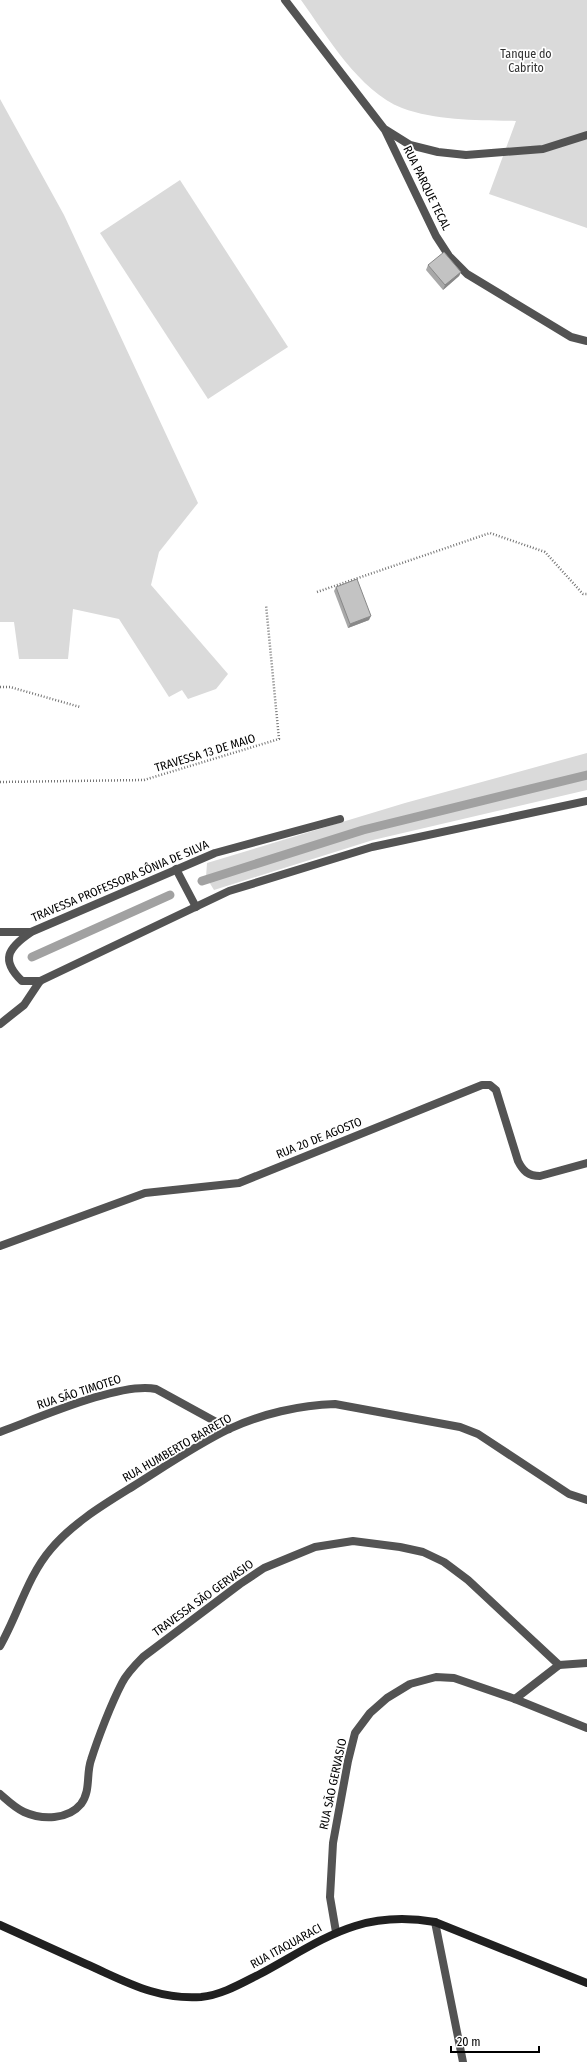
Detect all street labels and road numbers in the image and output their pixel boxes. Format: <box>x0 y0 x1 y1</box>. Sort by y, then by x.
street label: RUA PARQUE TECAL <box>400 143 454 233</box>
street label: TRAVESSA 13 DE MAIO <box>153 731 257 775</box>
street label: TRAVESSA PROFESSORA SÔNIA DE SILVA <box>29 836 211 925</box>
street label: RUA 20 DE AGOSTO <box>274 1114 364 1162</box>
street label: RUA SÃO TIMOTEO <box>35 1371 123 1412</box>
street label: RUA HUMBERTO BARRETO <box>120 1411 234 1485</box>
street label: TRAVESSA SÃO GERVASIO <box>149 1556 256 1639</box>
street label: RUA SÃO GERVASIO <box>316 1737 349 1831</box>
street label: RUA ITAQUARACI <box>248 1921 324 1971</box>

